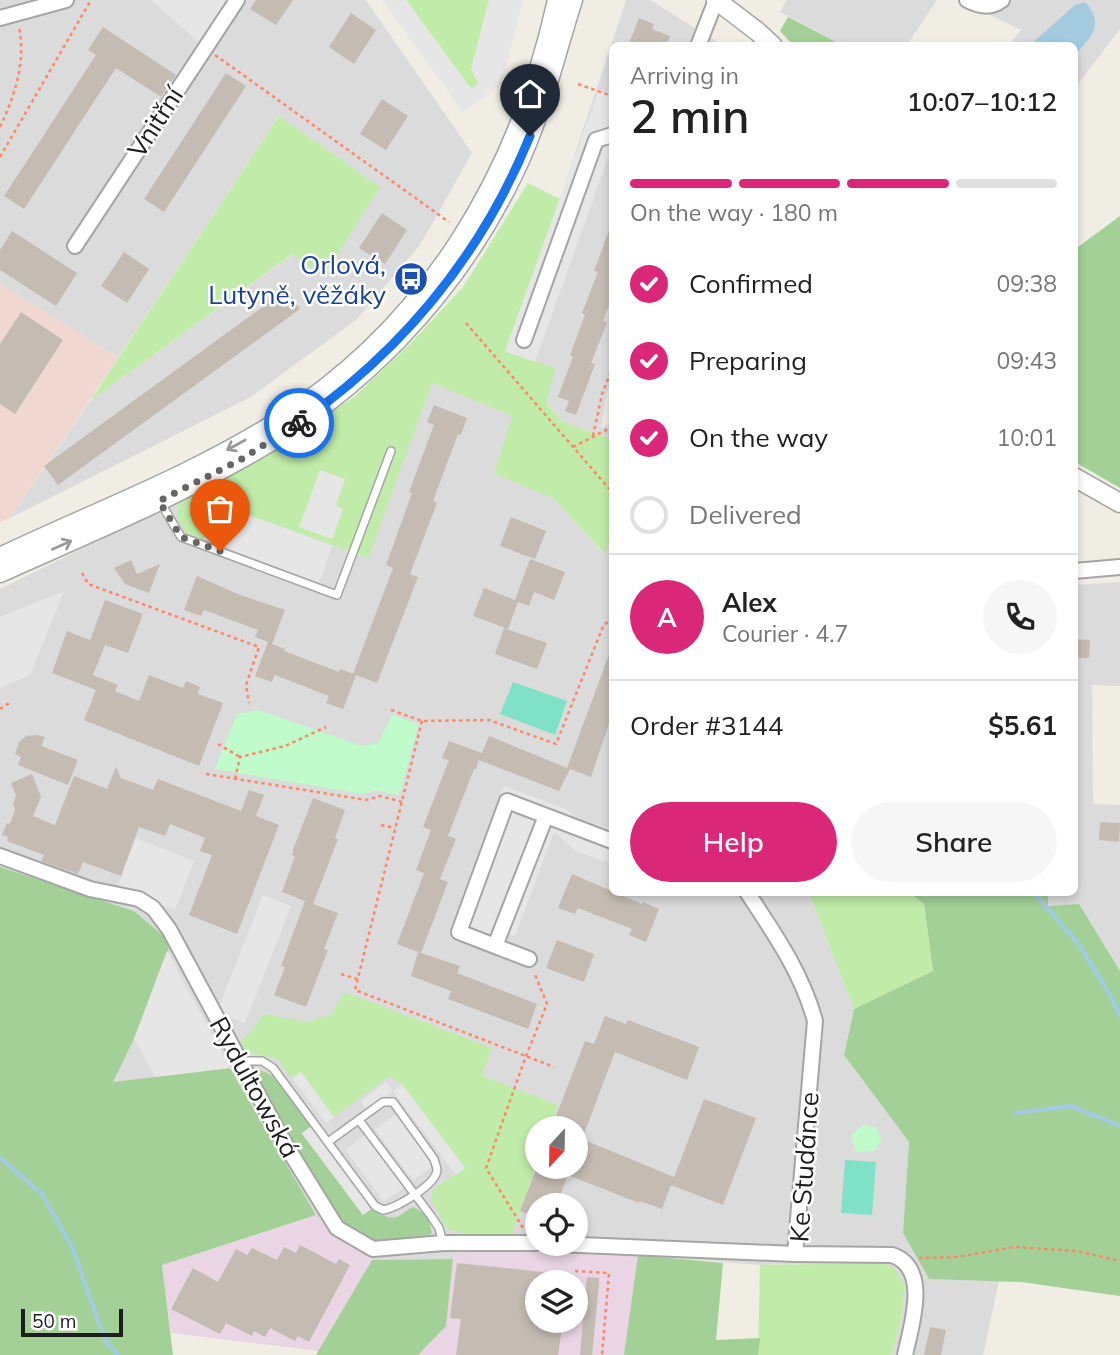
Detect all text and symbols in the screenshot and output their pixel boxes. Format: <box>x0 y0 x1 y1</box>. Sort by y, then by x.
text: Arriving in <box>630 61 739 90</box>
pin <box>500 64 560 136</box>
icon: home <box>511 75 549 113</box>
street label: Vnitřní <box>120 79 191 164</box>
text: 10:07–10:12 <box>907 85 1057 118</box>
text: 2 min <box>630 87 749 145</box>
text: On the way · 180 m <box>630 198 838 227</box>
place label: Orlová, Lutyně, věžáky <box>208 248 386 311</box>
bus stop icon: Orlová, Lutyně, věžáky <box>392 260 430 298</box>
icon: check <box>630 265 668 303</box>
text: Confirmed <box>689 267 813 300</box>
text: 09:38 <box>997 269 1057 298</box>
icon: check <box>630 342 668 380</box>
text: Preparing <box>689 344 807 377</box>
text: 09:43 <box>997 346 1057 375</box>
courier <box>264 388 334 458</box>
icon: bike <box>280 404 318 442</box>
icon: check <box>630 419 668 457</box>
text: On the way <box>689 421 828 454</box>
text: 10:01 <box>997 423 1057 452</box>
one-way arrow <box>227 438 247 452</box>
pin <box>190 479 250 551</box>
icon: bag <box>201 490 239 528</box>
text: Delivered <box>689 498 802 531</box>
one-way arrow <box>51 538 72 551</box>
button: phone <box>983 580 1057 654</box>
text: Alex <box>722 586 777 619</box>
text: A <box>657 601 677 634</box>
text: Courier · 4.7 <box>722 619 848 648</box>
text: Order #3144 <box>630 709 783 742</box>
text: $5.61 <box>988 709 1057 742</box>
button: Help <box>630 802 837 882</box>
button: Share <box>851 802 1057 882</box>
street label: Rydultowská <box>203 1011 307 1163</box>
street label: Ke Studánce <box>782 1091 826 1243</box>
north arrow <box>525 1116 588 1180</box>
map controls <box>525 1116 588 1333</box>
button: locate <box>525 1193 588 1256</box>
button: layers <box>525 1270 588 1333</box>
scale bar <box>21 1306 122 1338</box>
text: 50 m <box>32 1309 76 1333</box>

